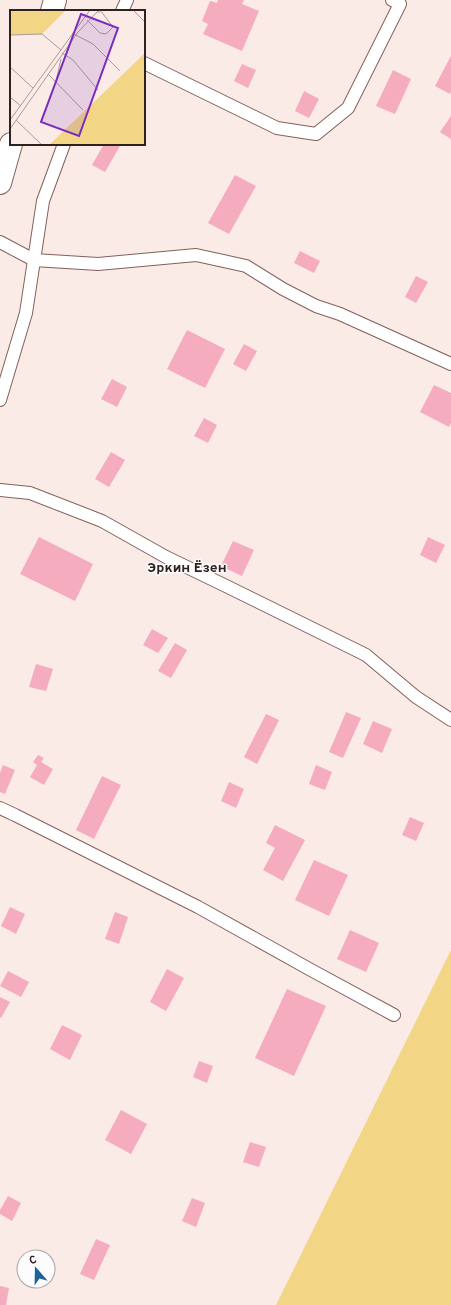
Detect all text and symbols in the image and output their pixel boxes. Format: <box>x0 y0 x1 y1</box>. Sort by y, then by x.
inset map <box>10 10 145 145</box>
district label: Эркин Ёзен <box>147 560 227 577</box>
north arrow <box>16 1249 56 1289</box>
text: С <box>27 1253 39 1268</box>

